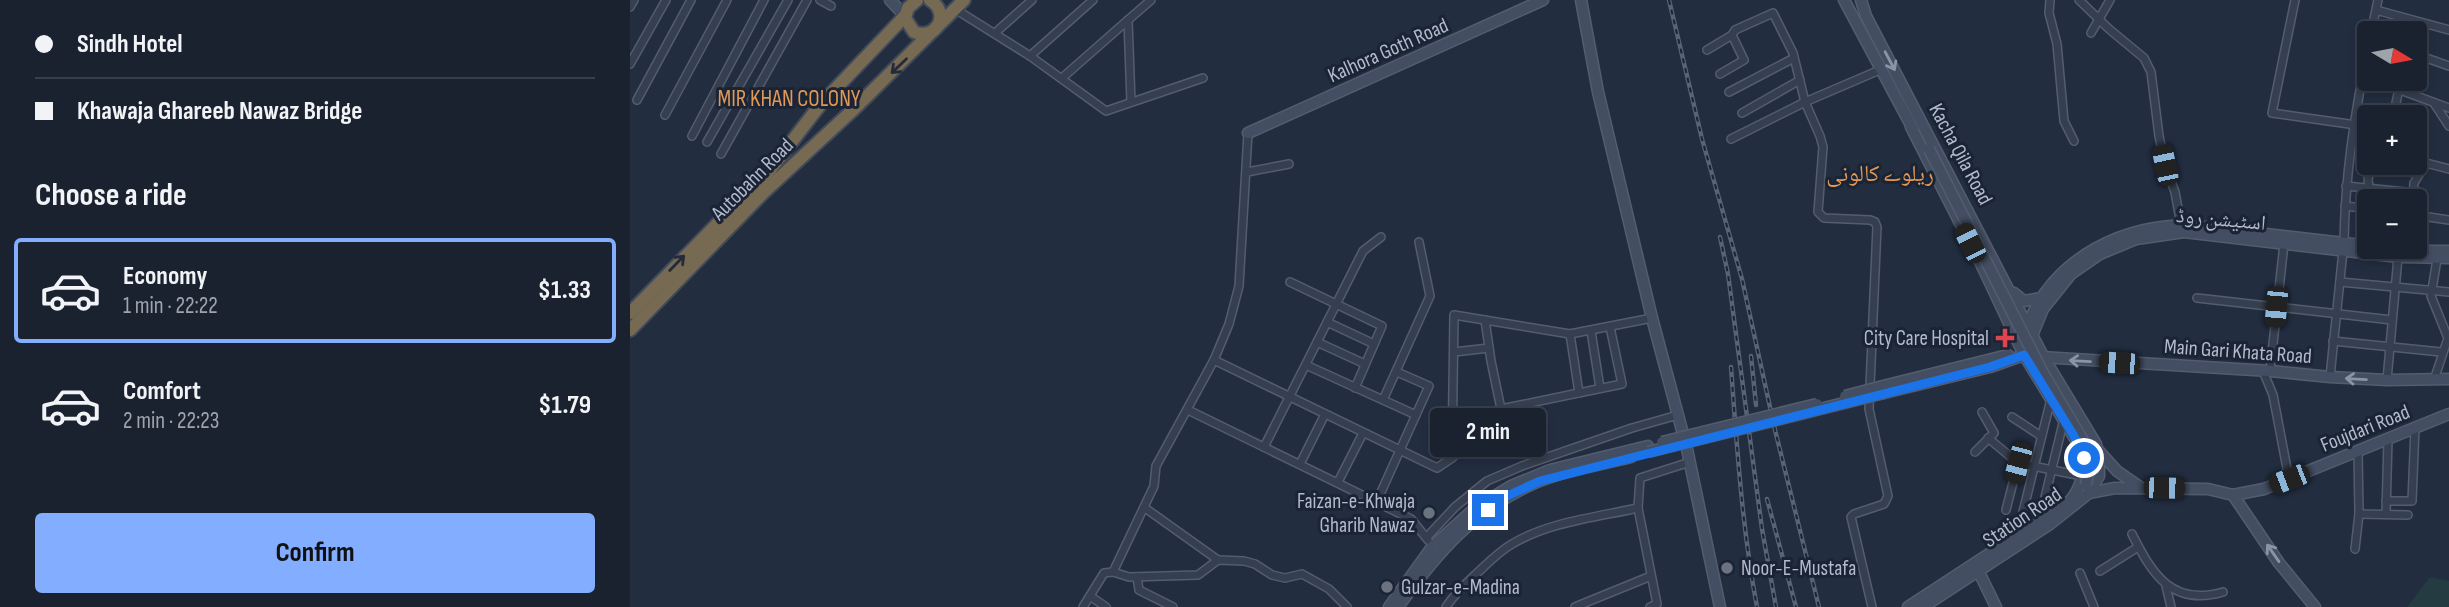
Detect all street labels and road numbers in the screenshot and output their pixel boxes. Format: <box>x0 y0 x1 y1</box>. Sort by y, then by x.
street label: Kalhora Goth Road <box>1324 13 1452 88</box>
street label: Kacha Qila Road <box>1923 99 1998 209</box>
street label: Autobahn Road <box>705 133 799 226</box>
street label: اسٹیشن روڈ <box>2175 203 2267 236</box>
street label: Main Gari Khata Road <box>2163 334 2313 369</box>
street label: Foujdari Road <box>2317 399 2413 458</box>
street label: Station Road <box>1978 482 2066 553</box>

